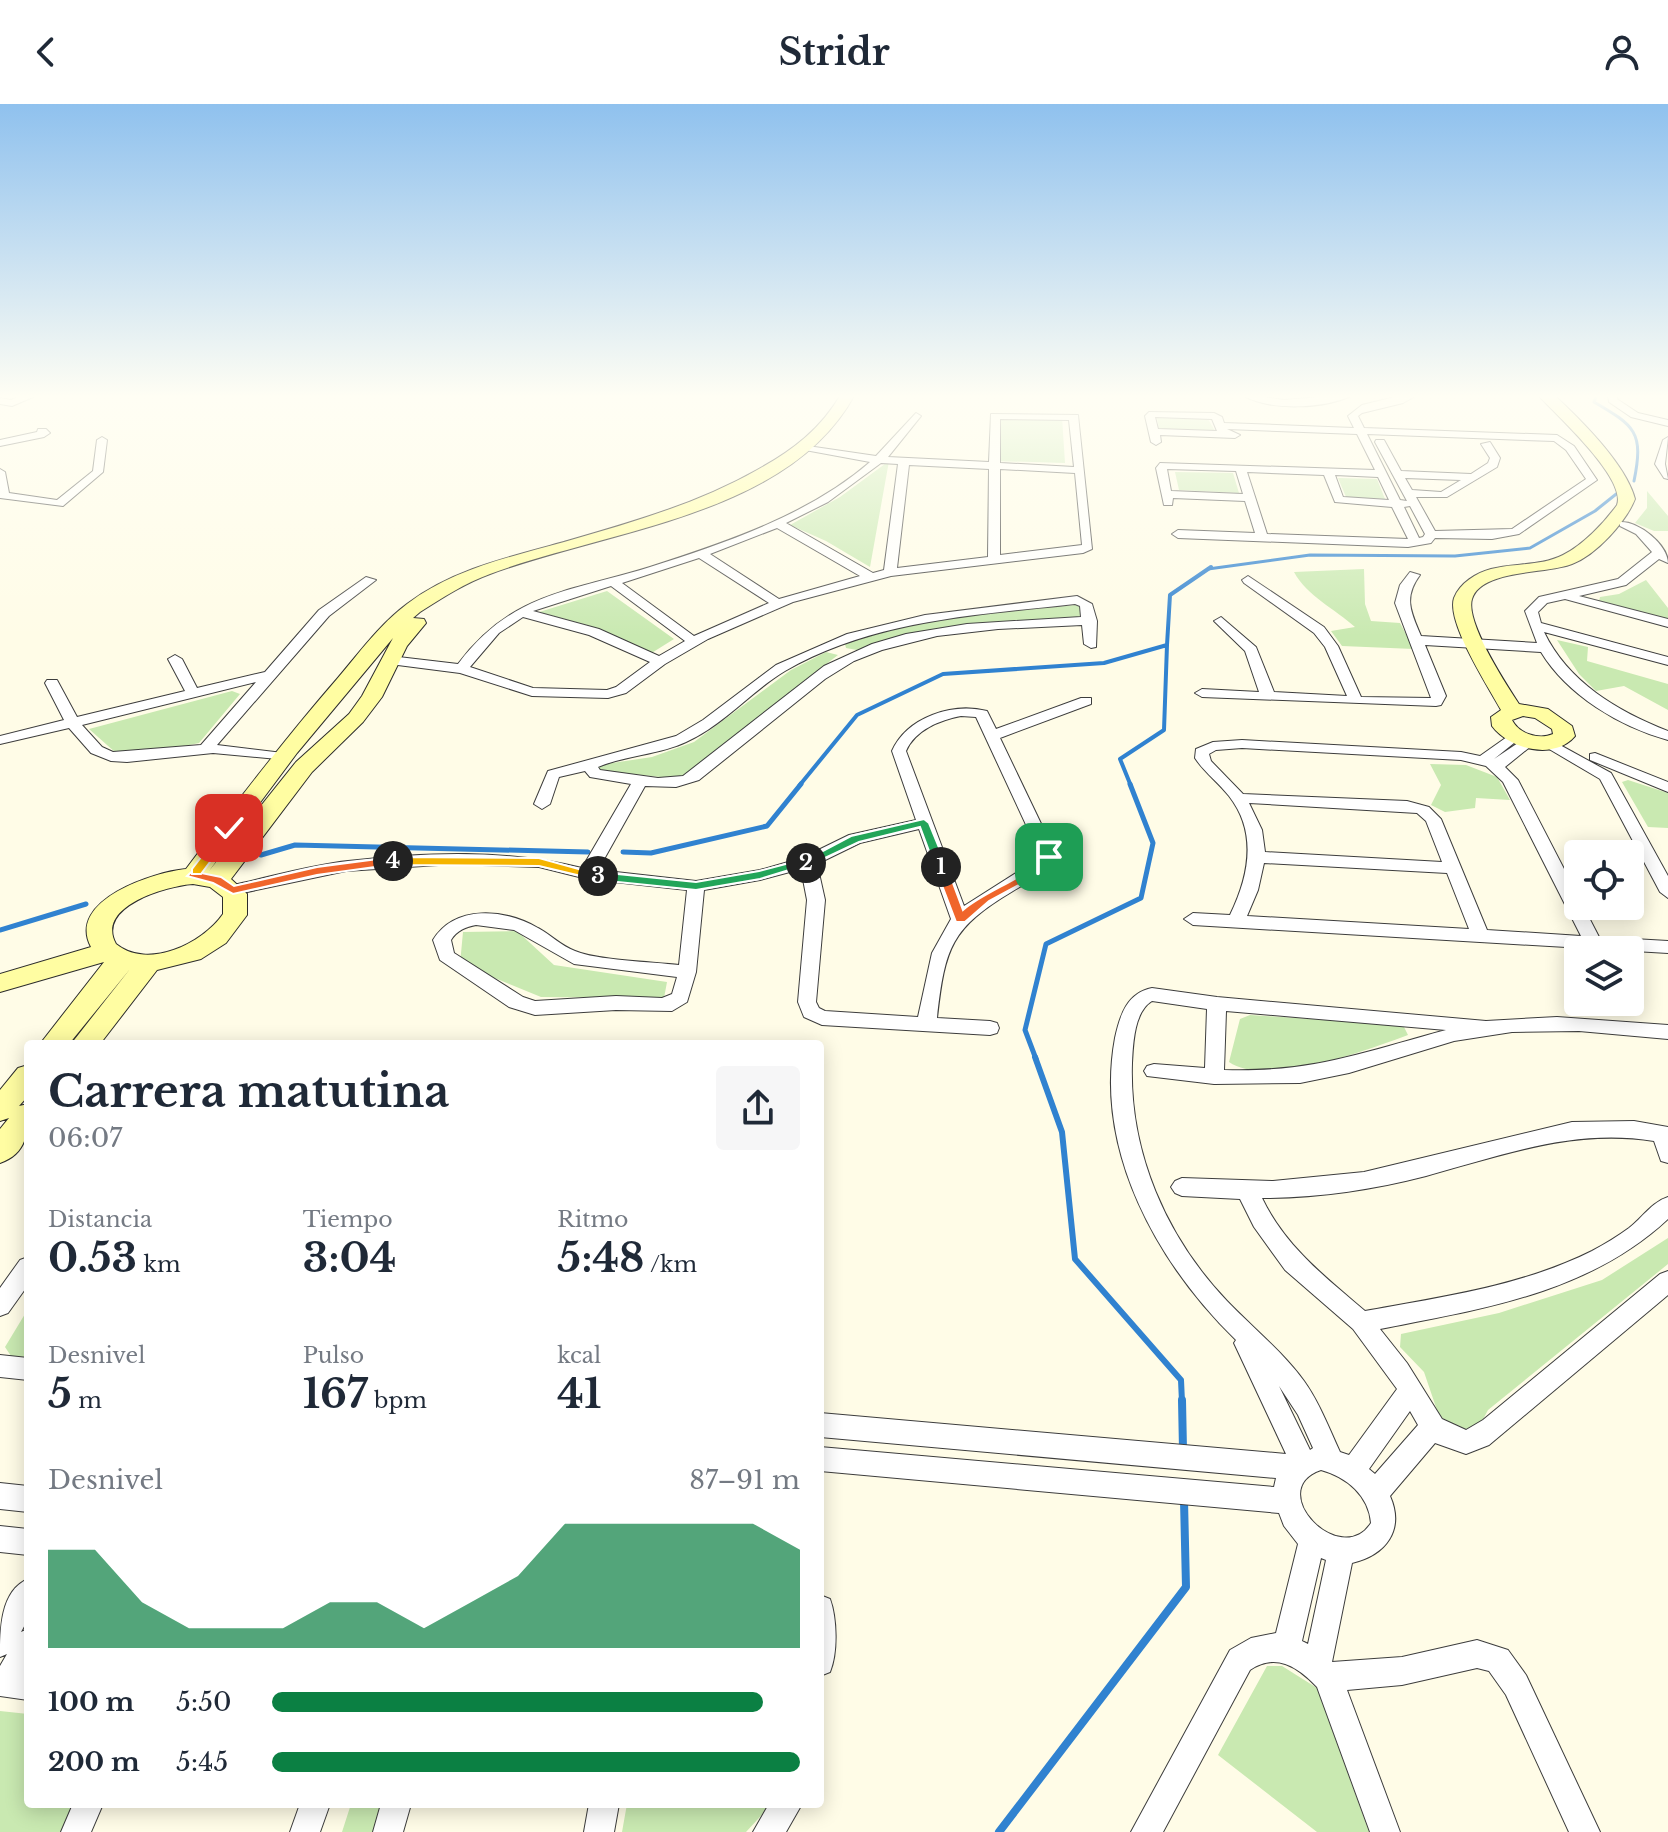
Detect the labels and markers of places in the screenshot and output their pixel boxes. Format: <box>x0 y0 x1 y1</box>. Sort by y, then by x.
pin <box>195 794 263 862</box>
pin <box>1015 823 1083 891</box>
pin: 4 <box>373 841 413 881</box>
pin: 2 <box>786 843 826 883</box>
pin: 1 <box>921 847 961 887</box>
pin: 3 <box>578 856 618 896</box>

